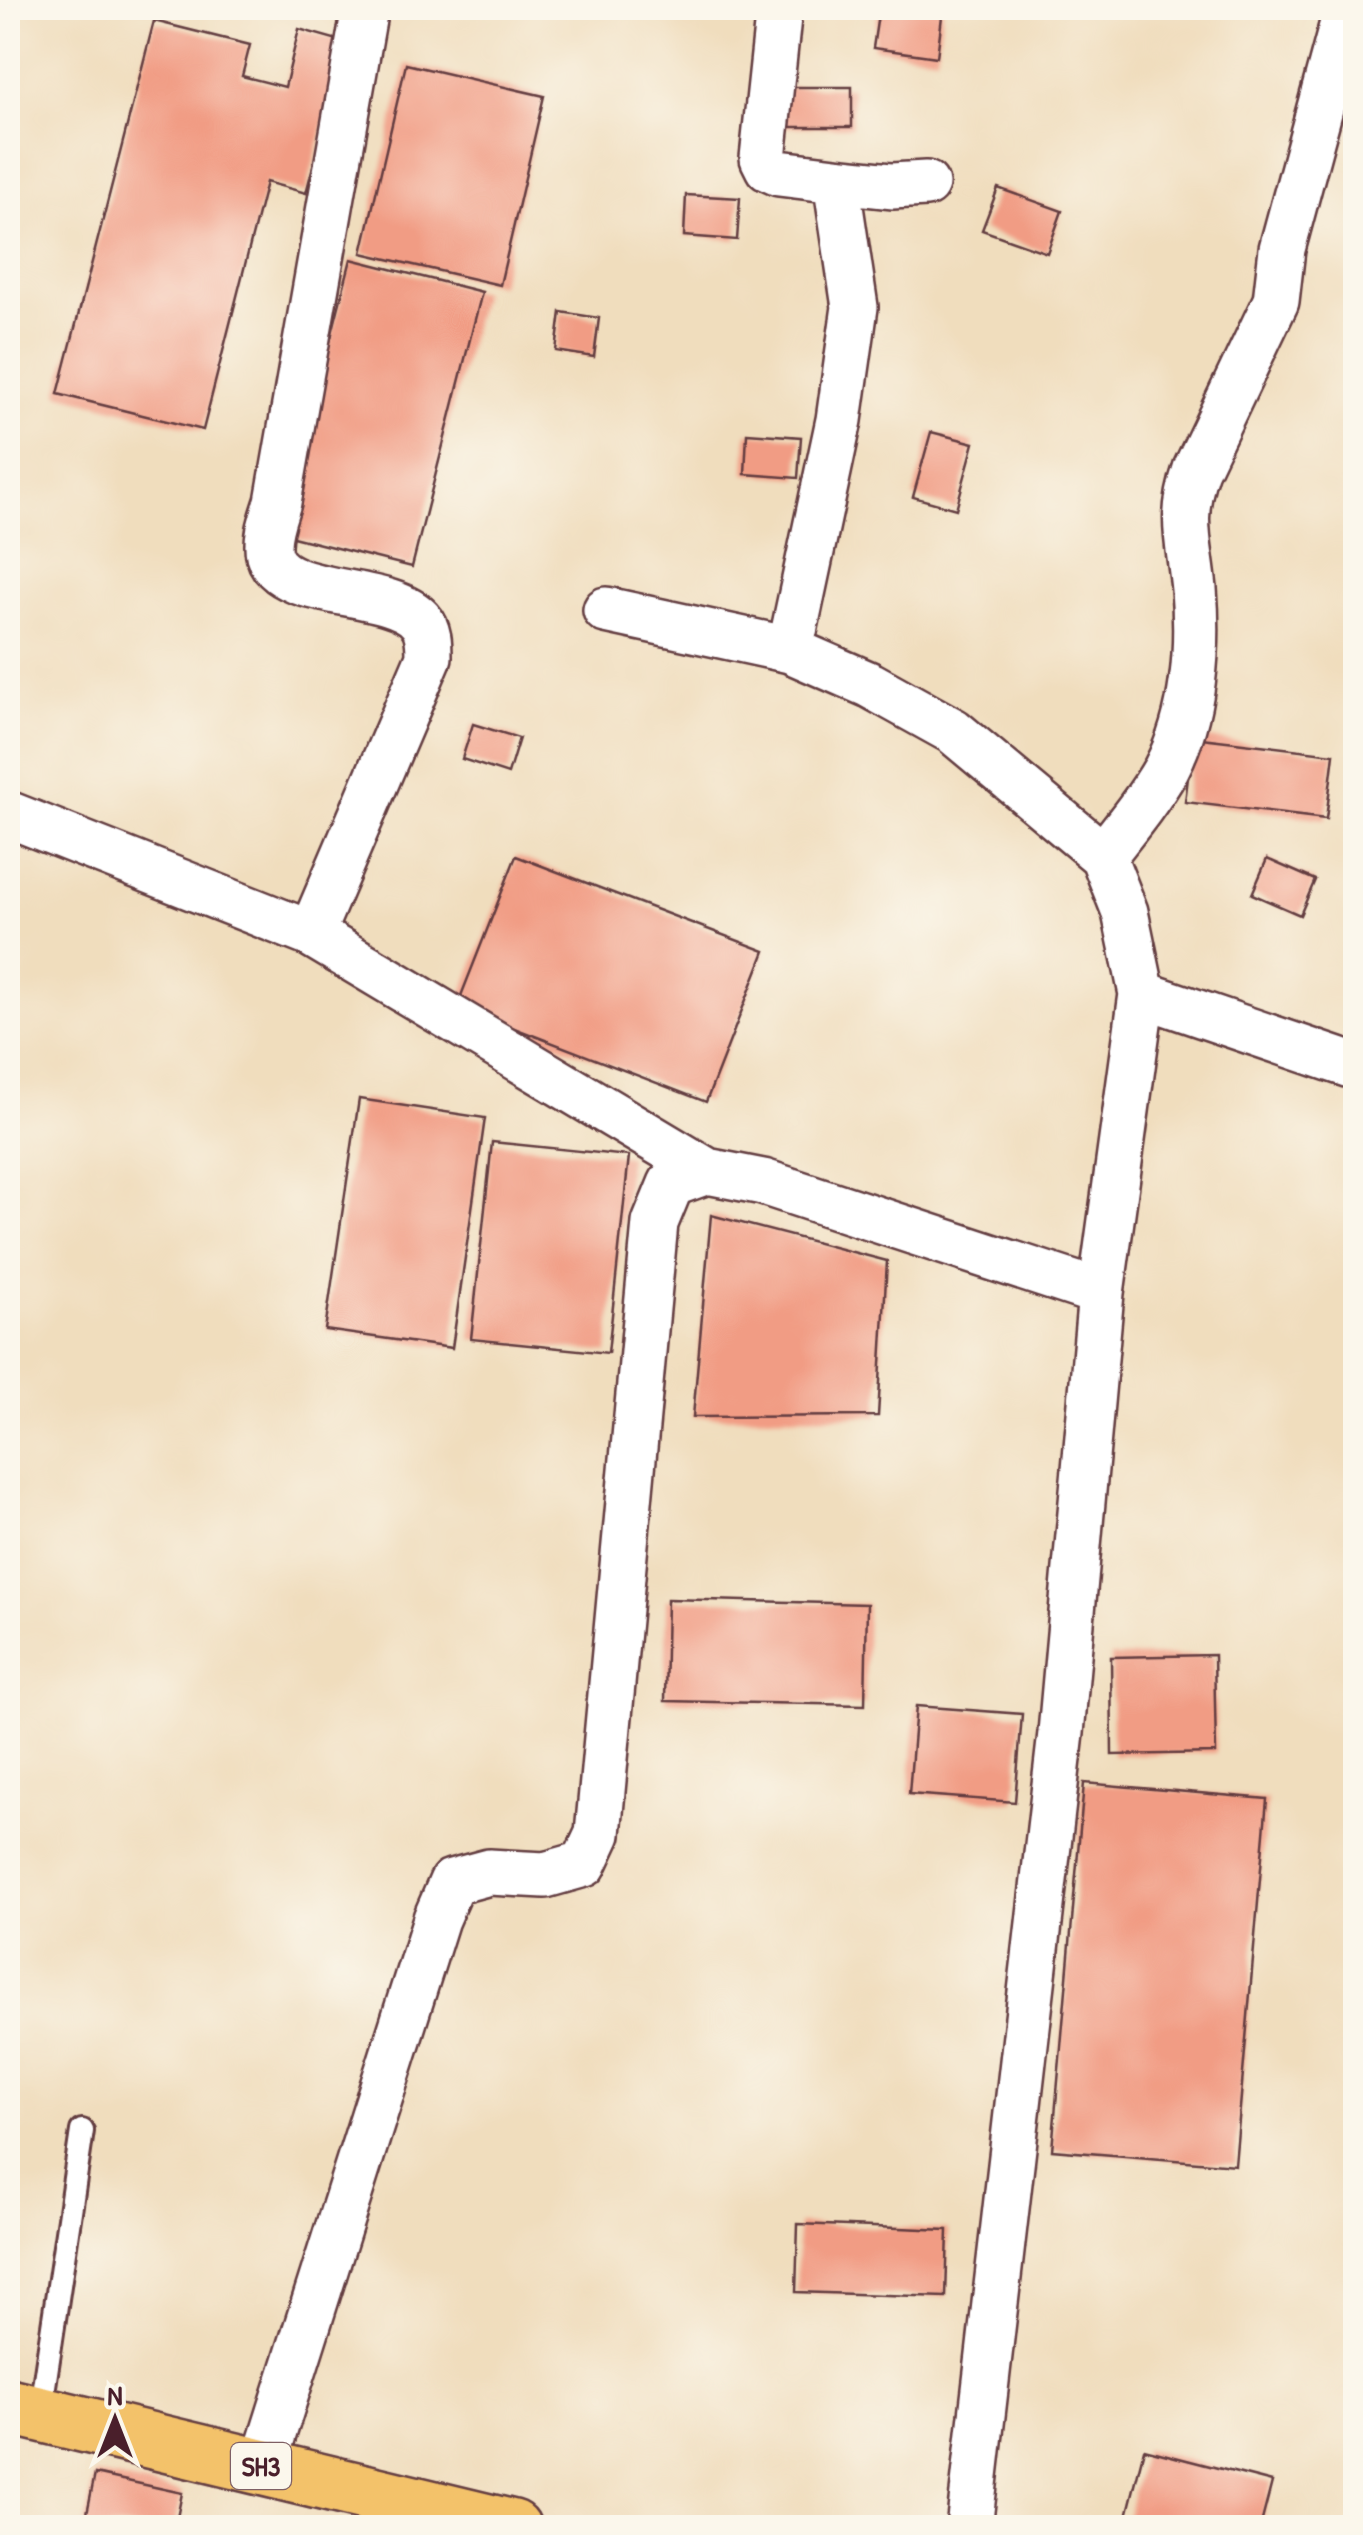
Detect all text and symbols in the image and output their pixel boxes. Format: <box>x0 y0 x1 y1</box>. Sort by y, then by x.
north arrow <box>65 2370 165 2470</box>
text: N <box>108 2376 123 2414</box>
road number: SH3 <box>231 2443 291 2489</box>

